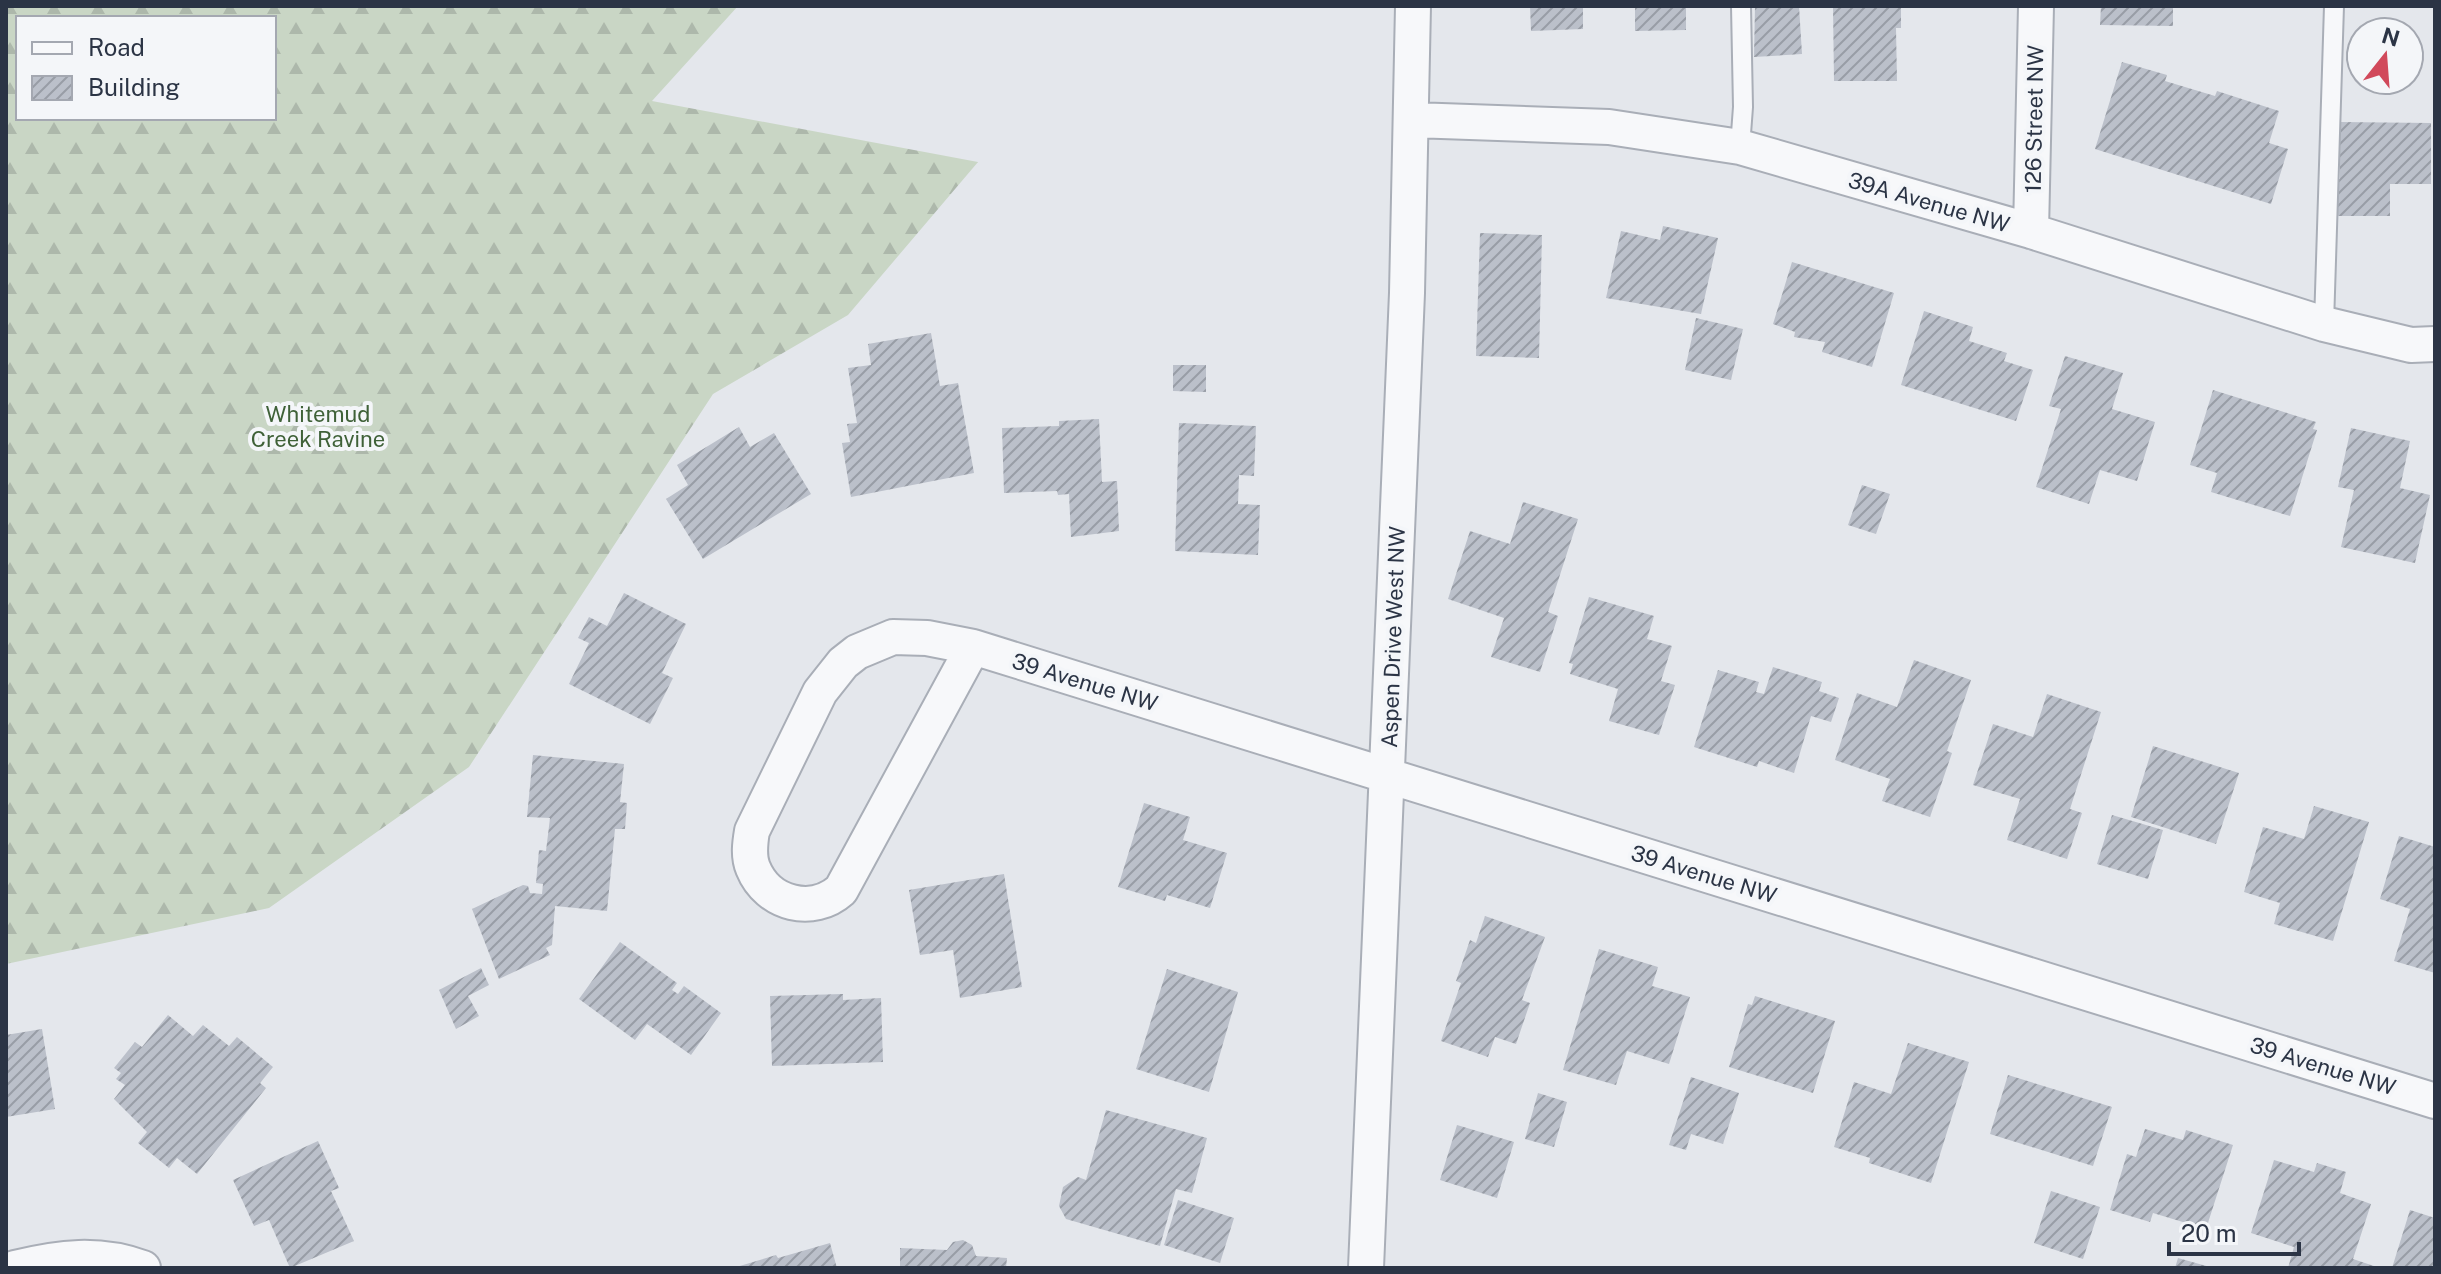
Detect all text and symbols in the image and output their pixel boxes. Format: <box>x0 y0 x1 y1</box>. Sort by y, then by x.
legend <box>16 16 276 120</box>
north arrow <box>2345 16 2425 96</box>
text: N <box>2379 22 2403 52</box>
text: Road <box>88 33 145 61</box>
street label: 126 Street NW <box>2020 45 2048 193</box>
text: Building <box>88 73 180 101</box>
street label: 39A Avenue NW <box>1845 167 2013 237</box>
park label: Whitemud Creek Ravine <box>251 401 385 452</box>
street label: Aspen Drive West NW <box>1376 526 1410 748</box>
street label: 39 Avenue NW <box>1009 647 1161 717</box>
street label: 39 Avenue NW <box>1628 839 1780 909</box>
street label: 39 Avenue NW <box>2247 1031 2399 1101</box>
scale bar <box>2169 1206 2299 1256</box>
text: 20 m <box>2181 1219 2237 1247</box>

